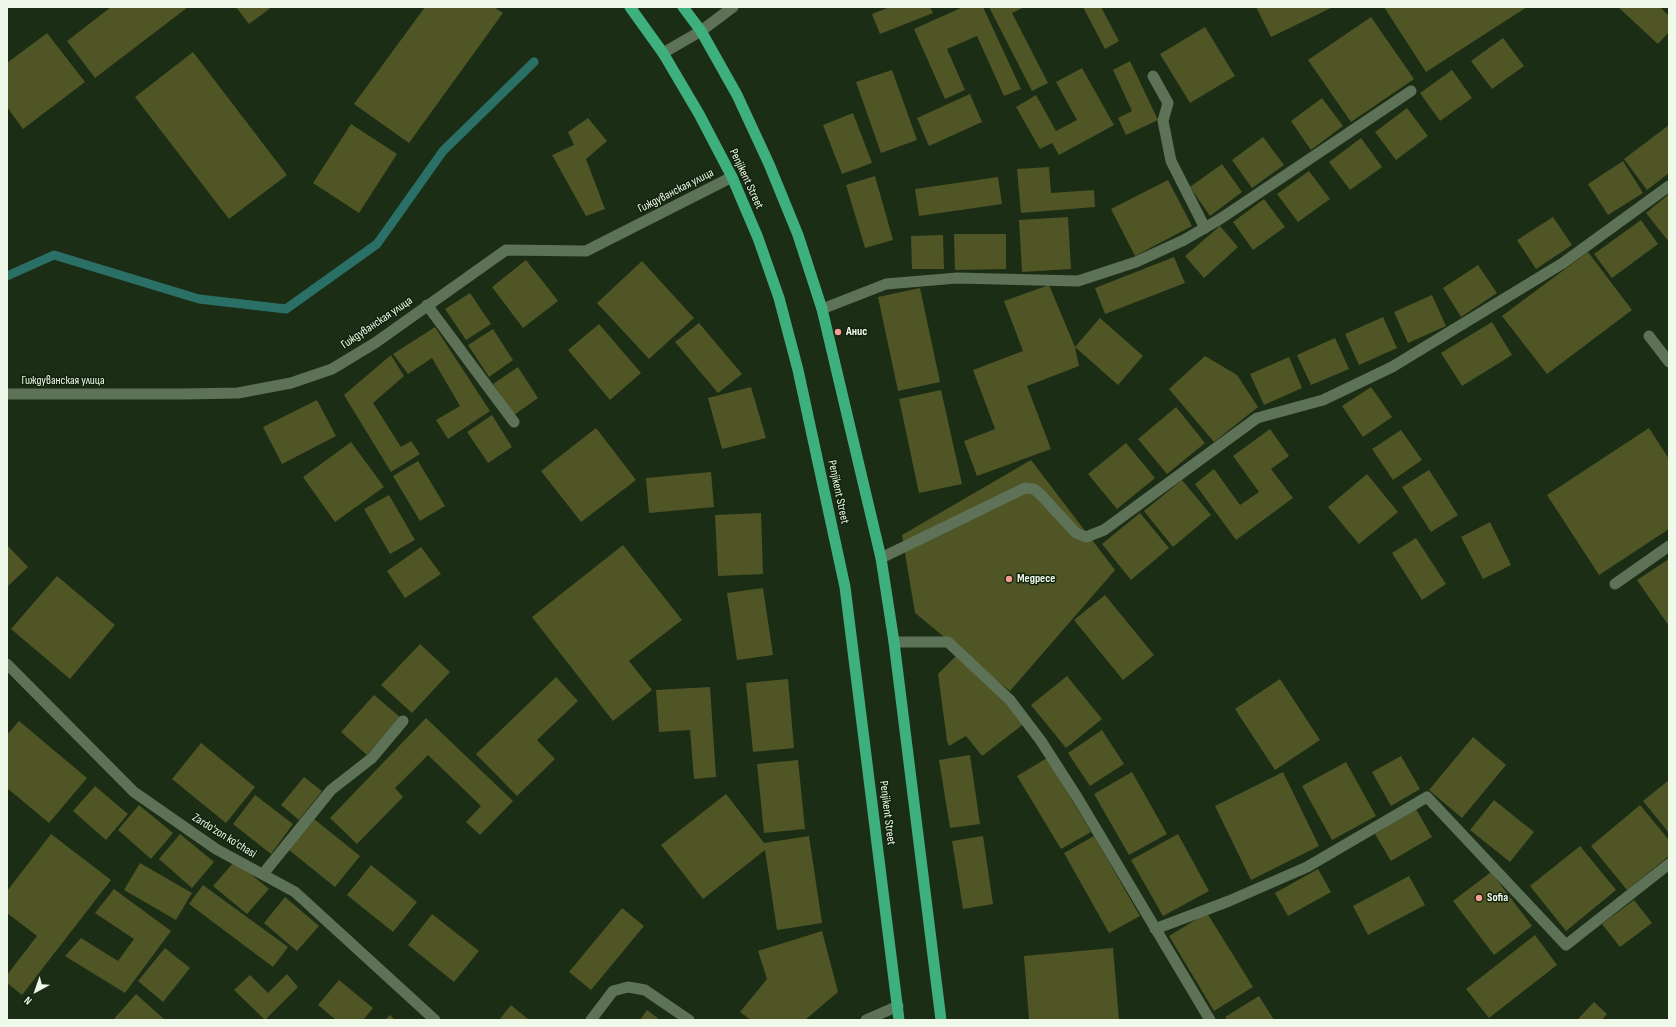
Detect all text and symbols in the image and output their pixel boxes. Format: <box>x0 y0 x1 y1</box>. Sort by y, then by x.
street label: Penjikent Street <box>726 147 766 211</box>
street label: Гиждуванская улица <box>636 166 716 216</box>
street label: Гиждуванская улица <box>339 294 415 352</box>
place label: Анис <box>846 325 867 339</box>
marker: Анис <box>833 327 843 337</box>
street label: Гиждуванская улица <box>21 374 105 388</box>
street label: Penjikent Street <box>824 459 852 525</box>
place label: Медресе <box>1017 572 1055 586</box>
marker: Медресе <box>1004 574 1014 584</box>
street label: Penjikent Street <box>876 780 898 846</box>
street label: Zardo'zon ko'chasi <box>189 811 259 861</box>
place label: Sofia <box>1487 891 1508 905</box>
marker: Sofia <box>1474 893 1484 903</box>
north arrow <box>16 971 56 1011</box>
text: N <box>22 994 34 1007</box>

